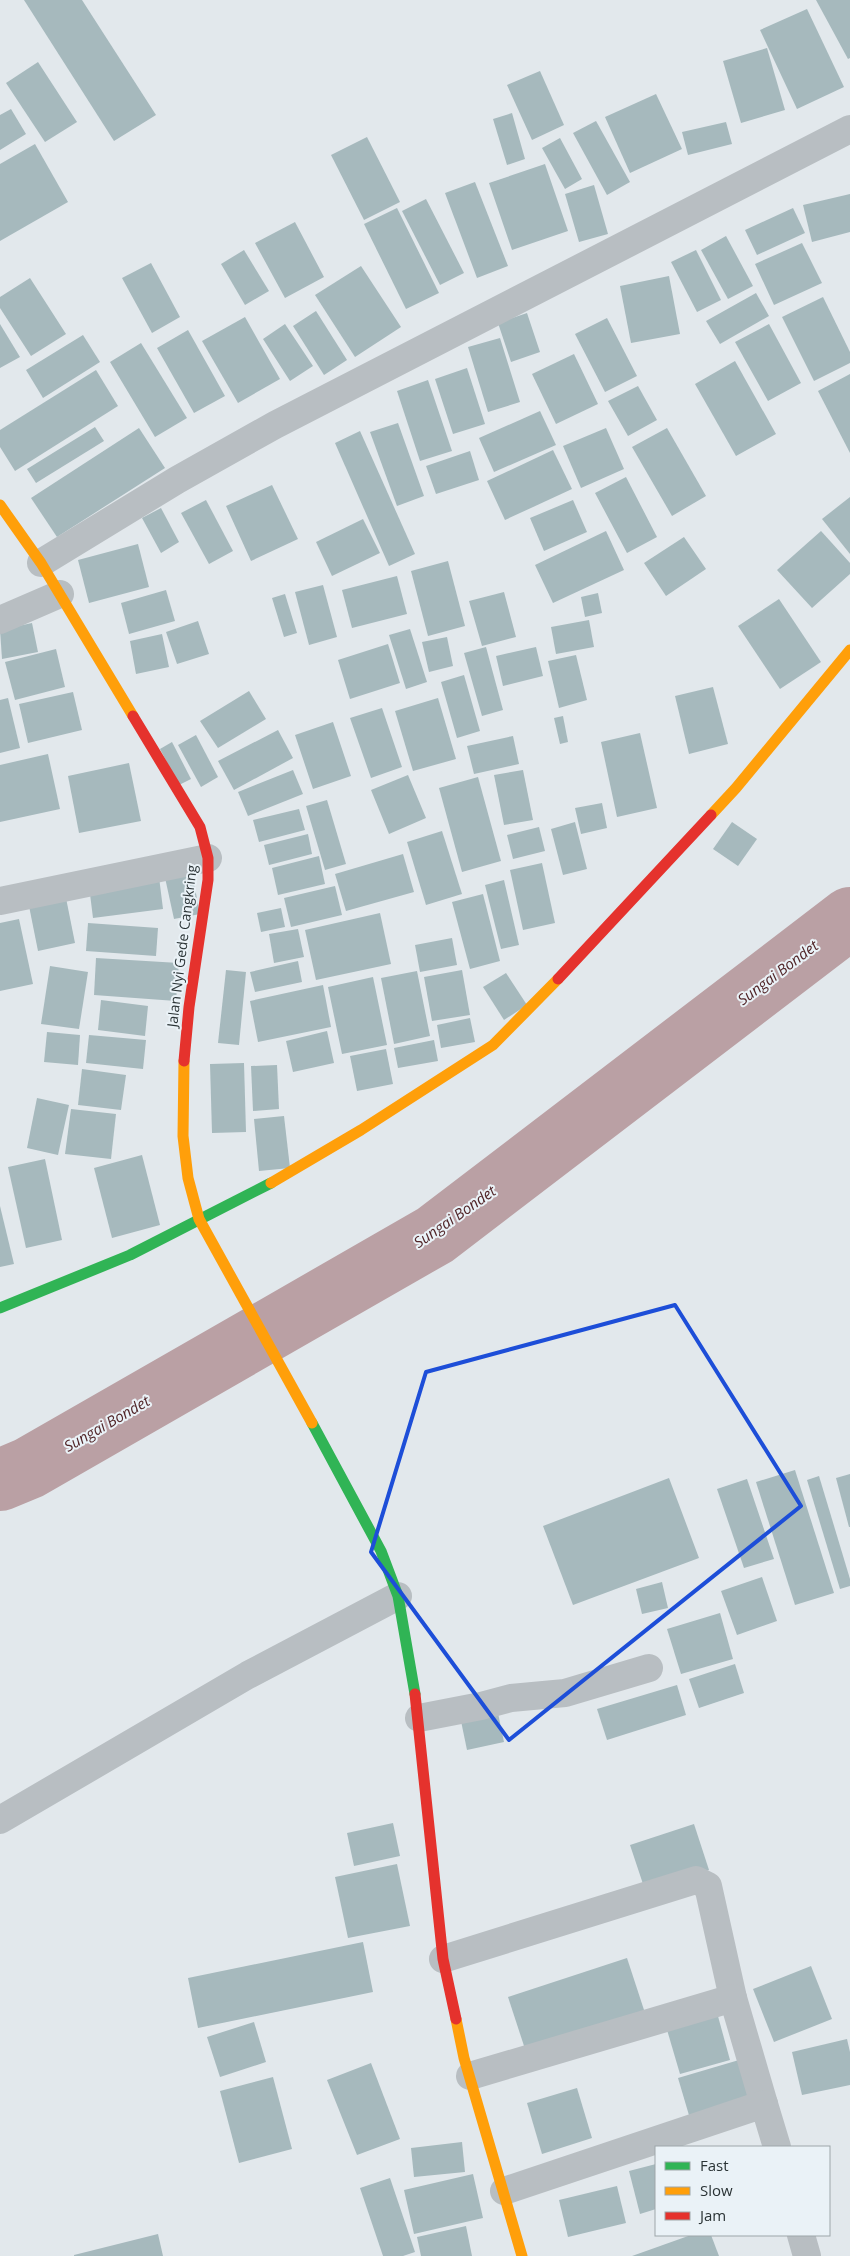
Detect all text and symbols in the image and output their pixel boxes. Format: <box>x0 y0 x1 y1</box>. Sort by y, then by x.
street label: Jalan Nyi Gede Cangkring <box>162 863 201 1030</box>
water label: Sungai Bondet <box>733 935 823 1009</box>
water label: Sungai Bondet <box>409 1180 500 1252</box>
water label: Sungai Bondet <box>60 1390 154 1456</box>
legend <box>655 2146 830 2236</box>
text: Fast <box>700 2155 729 2175</box>
text: Slow <box>700 2180 733 2200</box>
text: Jam <box>698 2205 726 2225</box>

